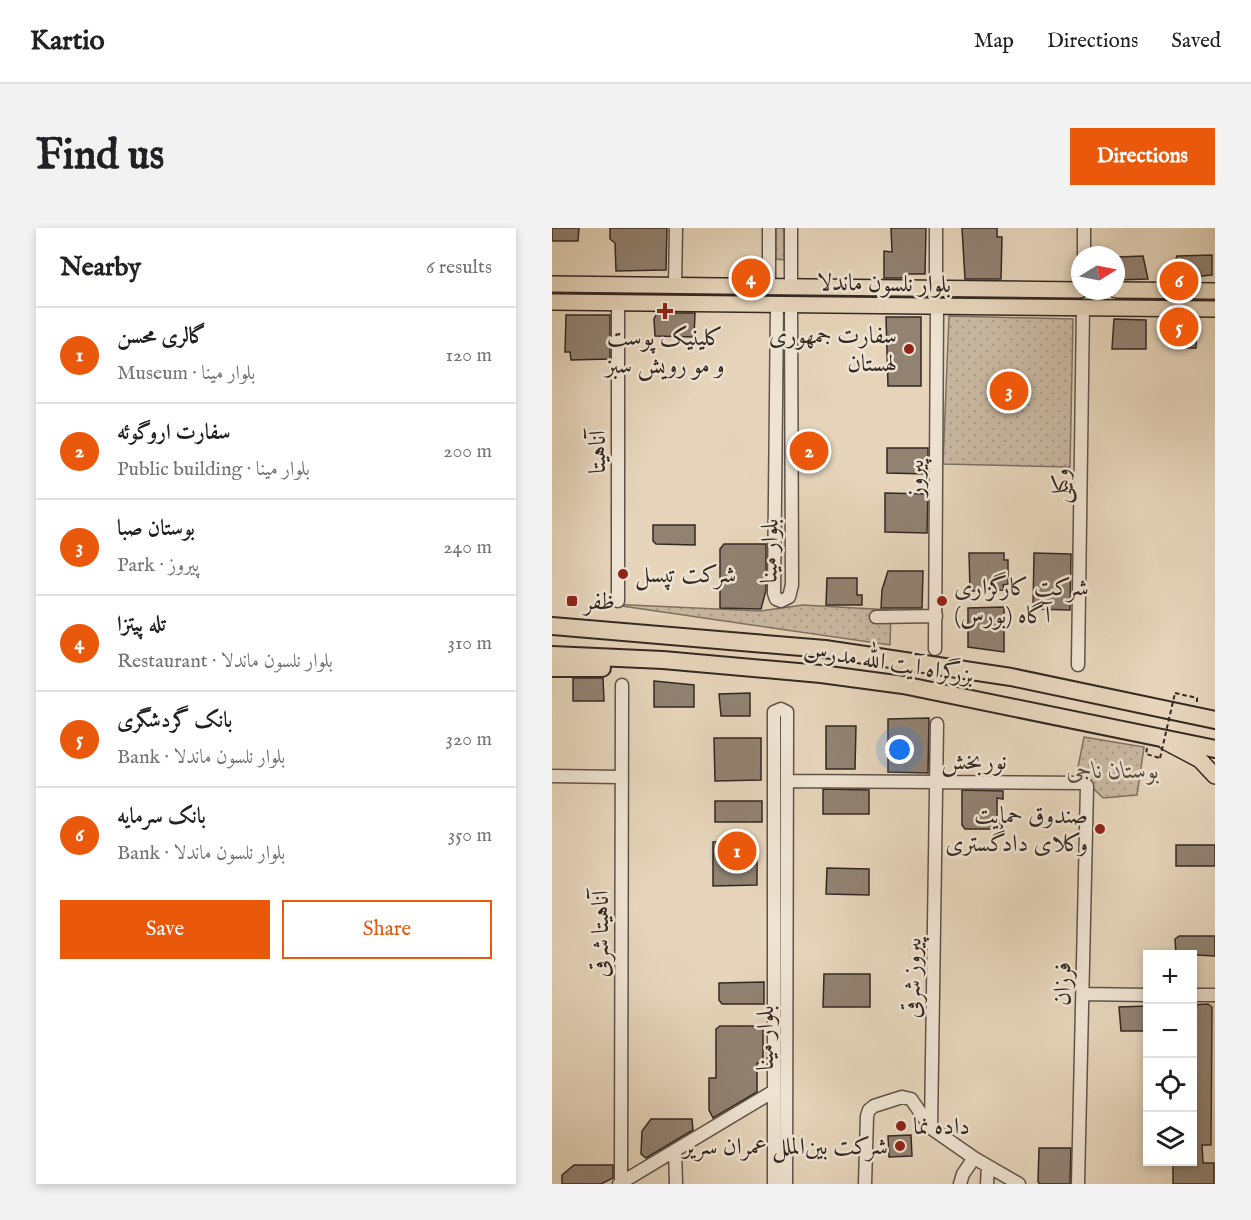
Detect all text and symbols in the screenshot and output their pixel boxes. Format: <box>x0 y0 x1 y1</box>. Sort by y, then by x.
text: Kartio <box>30 24 105 59</box>
text: Map <box>974 28 1014 55</box>
text: Directions <box>1047 28 1138 55</box>
text: Saved <box>1171 28 1221 55</box>
button: Directions <box>1070 128 1215 185</box>
text: Find us <box>36 130 164 183</box>
north arrow <box>1071 246 1125 300</box>
text: Nearby <box>60 251 141 284</box>
text: 6 results <box>426 255 492 280</box>
pin: 4 <box>732 256 770 300</box>
pin: 6 <box>1160 259 1198 304</box>
street label: بلوار نلسون ماندلا <box>817 268 951 301</box>
marker: کلینیک پوست و مو رویش سبز <box>656 302 674 320</box>
pin: 5 <box>1160 304 1198 350</box>
place label: سفارت جمهوری لهستان <box>769 321 897 380</box>
text: گالری محسن <box>117 323 206 351</box>
place label: کلینیک پوست و مو رویش سبز <box>602 323 725 382</box>
marker: سفارت جمهوری لهستان <box>902 342 916 356</box>
text: 1 <box>76 343 83 368</box>
text: 120 m <box>446 343 492 368</box>
text: Museum · بلوار مینا <box>117 361 255 386</box>
pin: 3 <box>990 368 1028 414</box>
text: سفارت اروگوئه <box>117 419 231 447</box>
street label: آناهیتا <box>583 428 614 474</box>
pin: 2 <box>790 428 828 474</box>
text: 2 <box>75 439 84 464</box>
text: 200 m <box>443 439 492 464</box>
text: Public building · بلوار مینا <box>117 457 310 482</box>
street label: پیروز <box>901 458 932 498</box>
street label: وكيلی <box>1046 468 1077 504</box>
text: بوستان صبا <box>117 515 195 543</box>
street label: بلوار مینا <box>754 518 787 584</box>
text: 3 <box>76 535 83 560</box>
text: 240 m <box>443 535 492 560</box>
text: Park · پیروز <box>117 553 199 578</box>
place label: شرکت تپسل <box>635 560 736 591</box>
marker: شرکت تپسل <box>616 567 630 581</box>
place label: شرکت کارگزاری آگاه (بورس) <box>954 571 1089 632</box>
place label: ظفر <box>581 587 615 618</box>
marker: ظفر <box>565 594 579 608</box>
marker: شرکت کارگزاری آگاه (بورس) <box>935 594 949 608</box>
text: تله پیتزا <box>117 611 166 639</box>
street label: بزرگراه آیت الله مدرس <box>802 630 977 692</box>
text: 4 <box>75 631 84 656</box>
text: 310 m <box>448 631 492 656</box>
text: Restaurant · بلوار نلسون ماندلا <box>117 649 333 674</box>
text: بانک گردشگری <box>117 707 232 735</box>
text: 5 <box>76 727 83 752</box>
text: 320 m <box>446 727 492 752</box>
your location <box>885 735 914 764</box>
text: Bank · بلوار نلسون ماندلا <box>117 745 285 770</box>
street label: نوربخش <box>941 747 1007 778</box>
park label: بوستان ناجی <box>1067 756 1160 787</box>
place label: صندوق حمایت وکلای دادگستری <box>945 801 1088 860</box>
text: بانک سرمایه <box>117 803 206 831</box>
marker: صندوق حمایت وکلای دادگستری <box>1093 822 1107 836</box>
text: 6 <box>75 823 84 848</box>
text: 350 m <box>448 823 492 848</box>
pin: 1 <box>718 828 756 874</box>
text: Bank · بلوار نلسون ماندلا <box>117 841 285 866</box>
street label: آناهیتا شرقی <box>586 888 617 978</box>
button: Save <box>60 900 270 959</box>
button: Share <box>282 900 492 959</box>
street label: پیروز شرقی <box>897 936 930 1019</box>
map controls <box>1143 950 1197 1166</box>
button: + <box>1143 950 1197 1004</box>
street label: فرزان <box>1048 962 1079 1006</box>
button: − <box>1143 1004 1197 1058</box>
street label: بلوار مینا <box>751 1006 782 1070</box>
button: locate <box>1143 1058 1197 1112</box>
place label: داده نما <box>913 1112 970 1143</box>
button: layers <box>1143 1112 1197 1166</box>
marker: داده نما <box>894 1119 908 1133</box>
place label: شرکت بین‌الملل عمران سریر <box>680 1132 888 1163</box>
marker: شرکت بین‌الملل عمران سریر <box>893 1139 907 1153</box>

